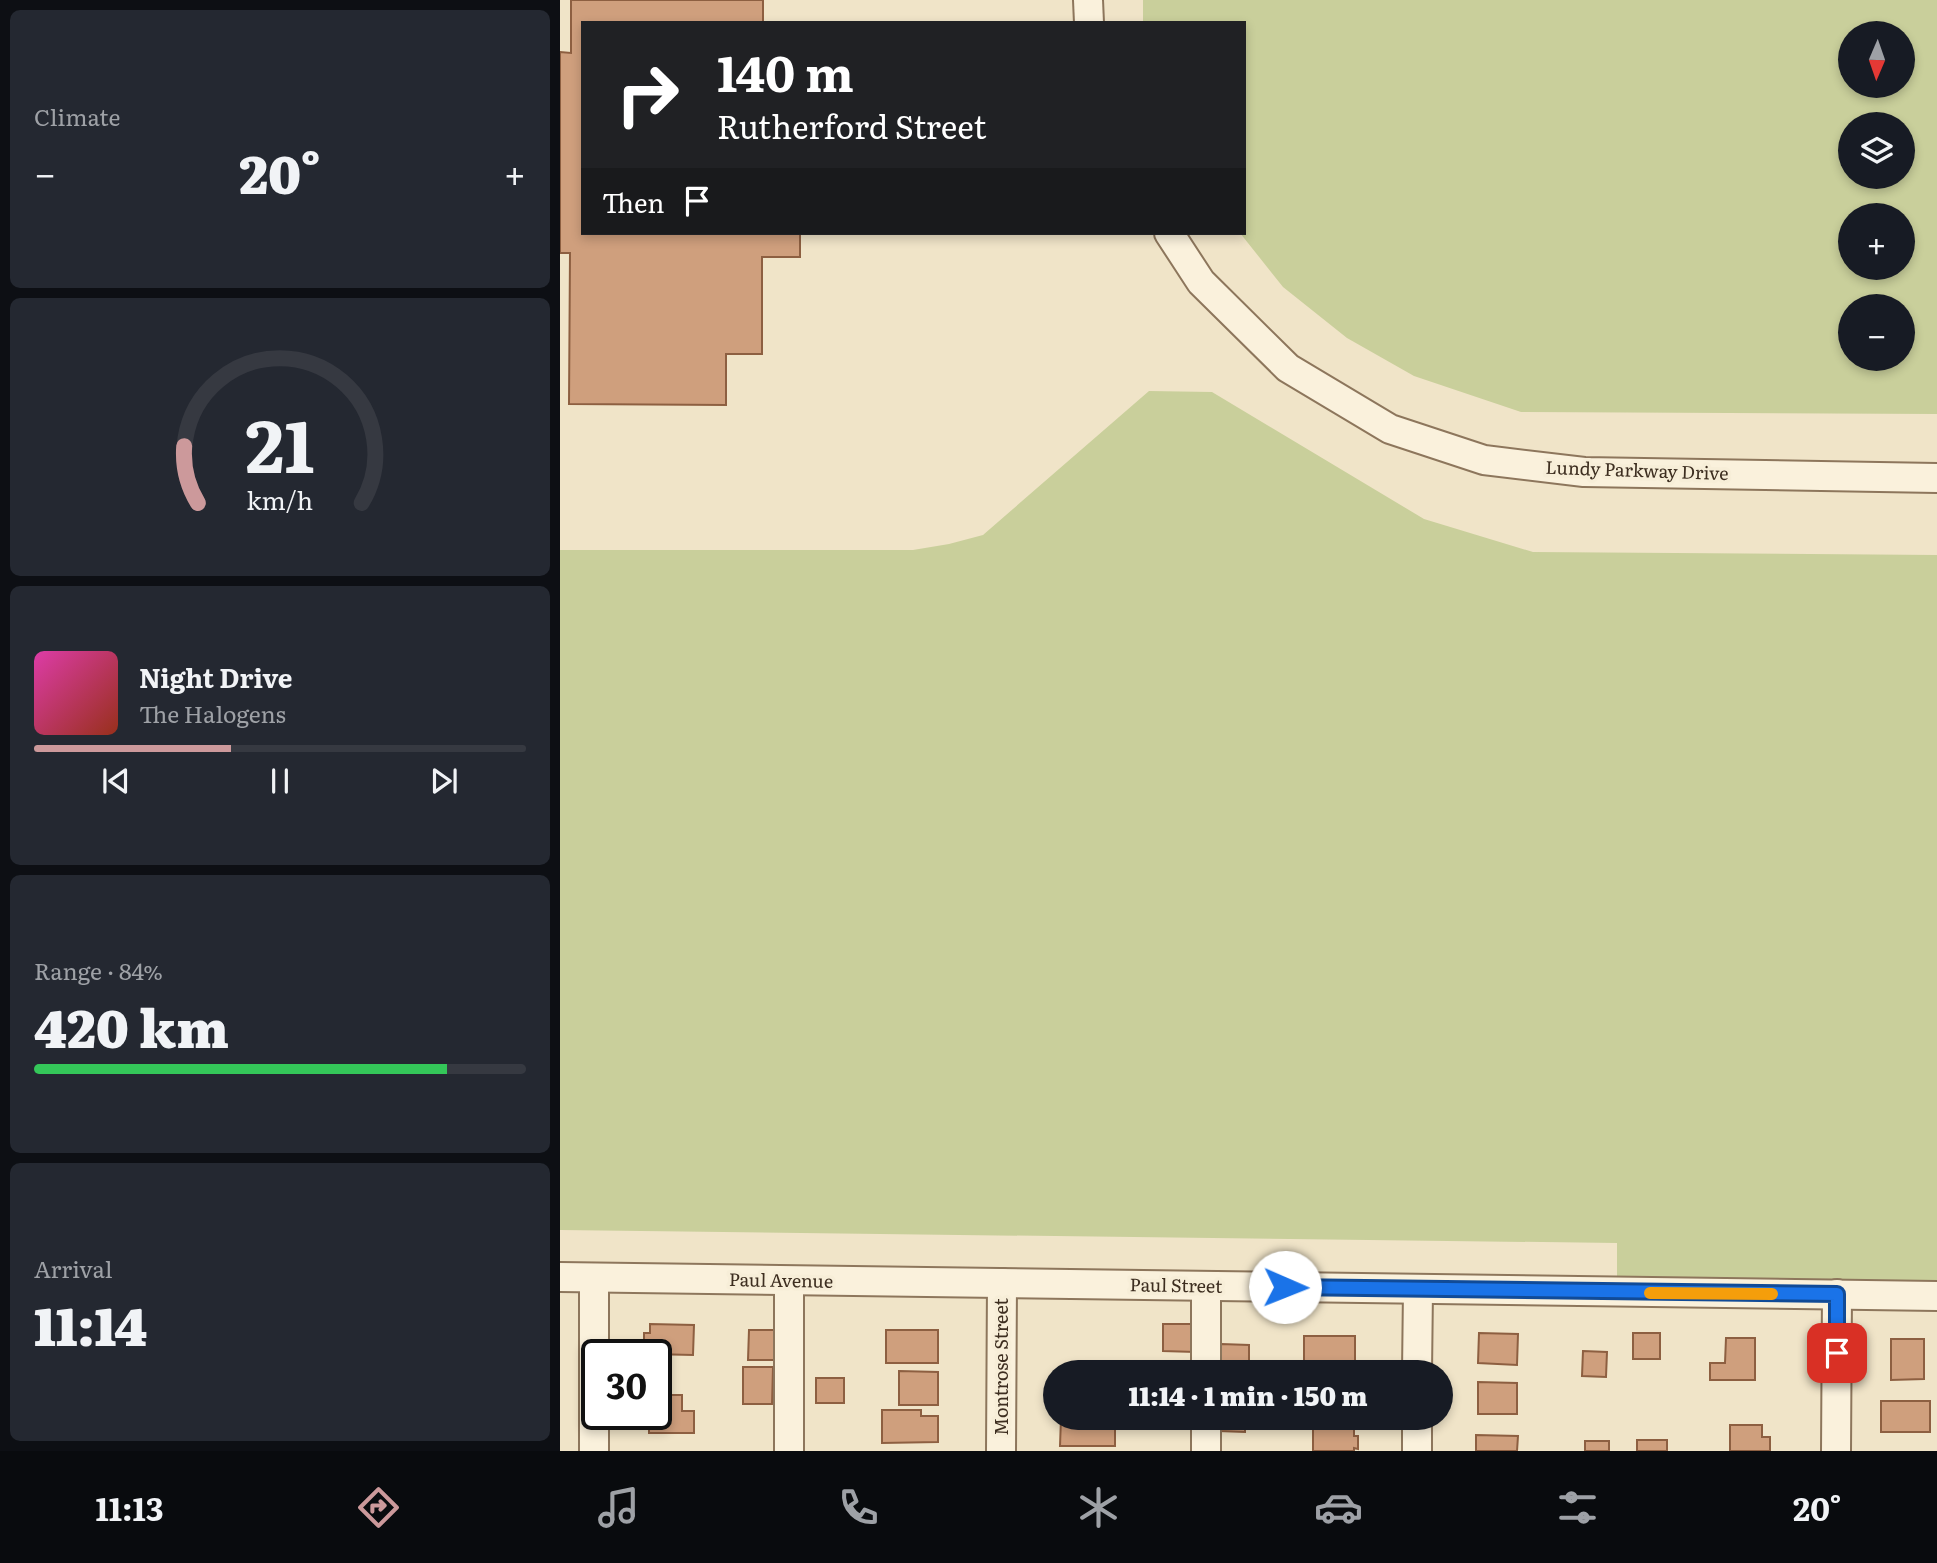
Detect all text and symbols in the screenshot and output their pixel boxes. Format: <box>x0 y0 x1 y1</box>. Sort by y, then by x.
north arrow <box>1838 21 1914 98</box>
map controls <box>1838 21 1915 371</box>
text: 140 m <box>717 34 854 107</box>
icon: right <box>602 49 693 140</box>
text: Climate <box>34 99 120 133</box>
text: Rutherford Street <box>717 101 986 149</box>
button: layers <box>1838 112 1915 189</box>
text: 20° <box>239 133 321 210</box>
text: − <box>34 143 56 200</box>
text: + <box>504 143 526 200</box>
text: Then <box>602 182 664 221</box>
icon: arrive <box>678 182 716 220</box>
button: + <box>1838 203 1915 280</box>
button: − <box>1838 294 1915 371</box>
text: 21 <box>245 388 315 496</box>
street label: Lundy Parkway Drive <box>1545 453 1729 486</box>
text: km/h <box>247 481 313 518</box>
text: Night Drive <box>139 657 293 696</box>
text: The Halogens <box>139 696 286 730</box>
icon: previous <box>97 762 135 800</box>
icon: pause <box>261 762 299 800</box>
icon: next <box>425 762 463 800</box>
text: Range · 84% <box>34 953 163 987</box>
text: 420 km <box>34 987 229 1064</box>
position arrow <box>1248 1250 1322 1324</box>
text: Arrival <box>34 1251 113 1285</box>
street label: Paul Avenue <box>729 1265 833 1294</box>
street label: Paul Street <box>1129 1270 1223 1299</box>
text: 11:14 <box>34 1285 147 1362</box>
street label: Montrose Street <box>987 1298 1014 1436</box>
pin <box>1807 1323 1867 1383</box>
icon: arrive <box>1818 1334 1856 1372</box>
speed limit sign: 30 <box>581 1339 672 1430</box>
text: 11:14 · 1 min · 150 m <box>1128 1375 1368 1414</box>
text: 11:13 <box>95 1483 164 1531</box>
icon: directions <box>354 1483 403 1532</box>
icon: music <box>594 1483 643 1532</box>
icon: phone <box>834 1483 883 1532</box>
icon: climate <box>1074 1483 1123 1532</box>
icon: car <box>1314 1483 1363 1532</box>
icon: filters <box>1553 1483 1602 1532</box>
text: 20° <box>1793 1483 1842 1531</box>

